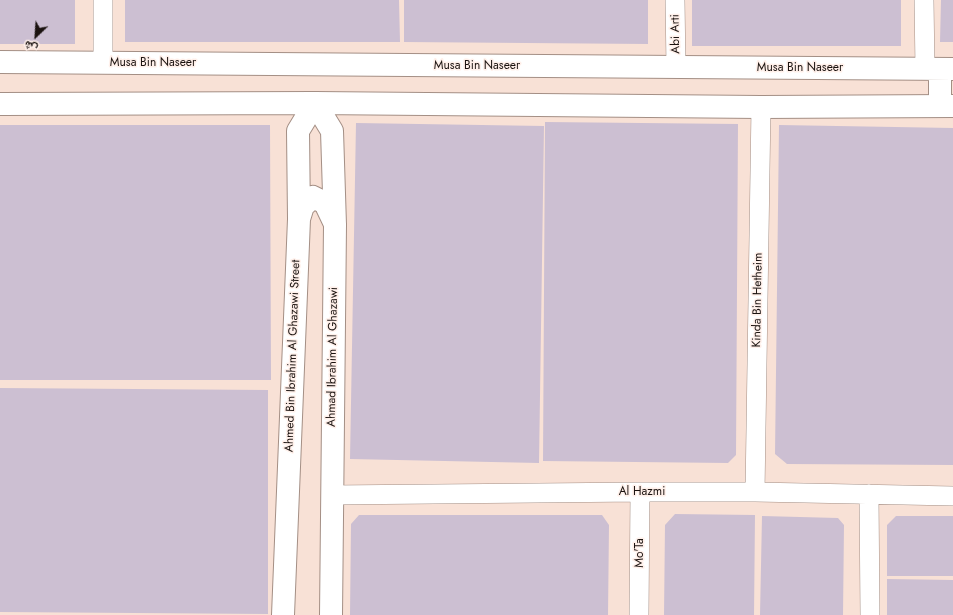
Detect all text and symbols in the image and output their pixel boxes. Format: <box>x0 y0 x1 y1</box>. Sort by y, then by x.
street label: Abi Arti <box>668 14 684 54</box>
north arrow <box>16 16 56 56</box>
text: ش <box>22 37 40 57</box>
street label: Musa Bin Naseer <box>110 56 196 70</box>
street label: Musa Bin Naseer <box>434 59 520 73</box>
street label: Musa Bin Naseer <box>757 61 843 75</box>
street label: Kinda Bin Hetheim <box>750 253 766 347</box>
street label: Ahmed Bin Ibrahim Al Ghazawi Street <box>282 260 304 452</box>
street label: Ahmad Ibrahim Al Ghazawi <box>325 287 341 427</box>
street label: Al Hazmi <box>619 485 665 499</box>
street label: Mo'Ta <box>633 538 647 568</box>

